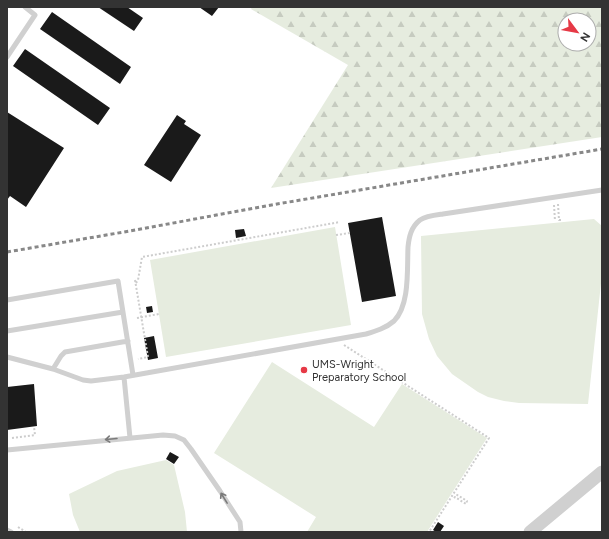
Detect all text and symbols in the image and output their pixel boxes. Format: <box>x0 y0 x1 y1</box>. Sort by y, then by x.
north arrow <box>557 12 597 52</box>
text: N <box>577 30 593 44</box>
place label: UMS-Wright Preparatory School <box>312 358 406 384</box>
marker: UMS-Wright Preparatory School <box>299 365 309 375</box>
one-way arrow <box>105 436 118 443</box>
one-way arrow <box>220 492 229 503</box>

